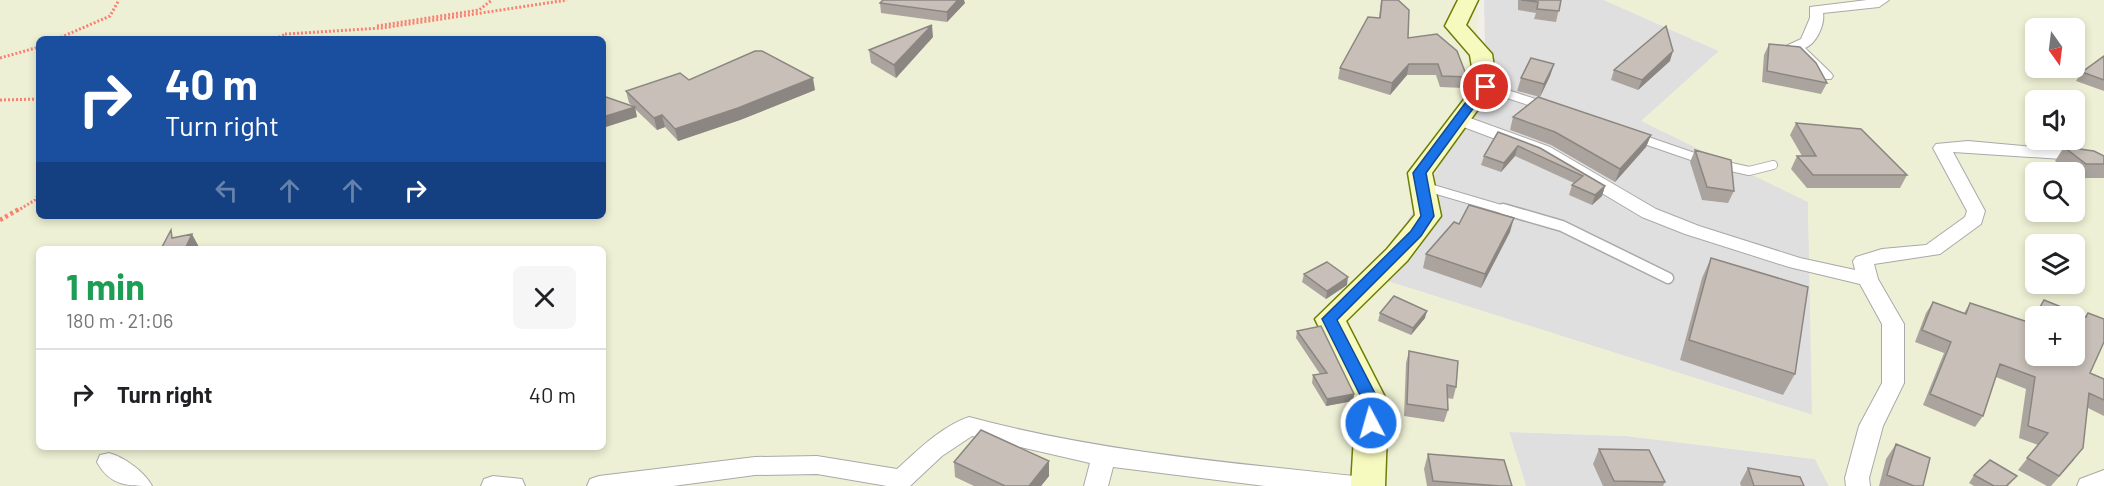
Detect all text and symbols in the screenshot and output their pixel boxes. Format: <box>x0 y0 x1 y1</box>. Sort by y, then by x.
north arrow <box>2025 18 2085 78</box>
map controls <box>2025 18 2085 366</box>
text: 40 m <box>165 58 258 108</box>
icon: right <box>66 60 144 138</box>
pin <box>1460 61 1511 112</box>
icon: arrive <box>1469 70 1502 103</box>
button: sound <box>2025 90 2085 150</box>
text: Turn right <box>165 109 279 141</box>
button: search <box>2025 162 2085 222</box>
icon: left <box>210 174 243 207</box>
icon: ahead <box>273 174 306 207</box>
icon: ahead <box>336 174 369 207</box>
icon: right <box>399 174 432 207</box>
button: layers <box>2025 234 2085 294</box>
text: 1 min <box>66 264 145 307</box>
button: close <box>513 266 576 329</box>
button: + <box>2025 306 2085 366</box>
text: 180 m · 21:06 <box>66 308 173 332</box>
icon: right <box>66 378 99 411</box>
text: Turn right <box>117 381 212 407</box>
text: 40 m <box>529 381 576 407</box>
position arrow <box>1339 391 1403 455</box>

